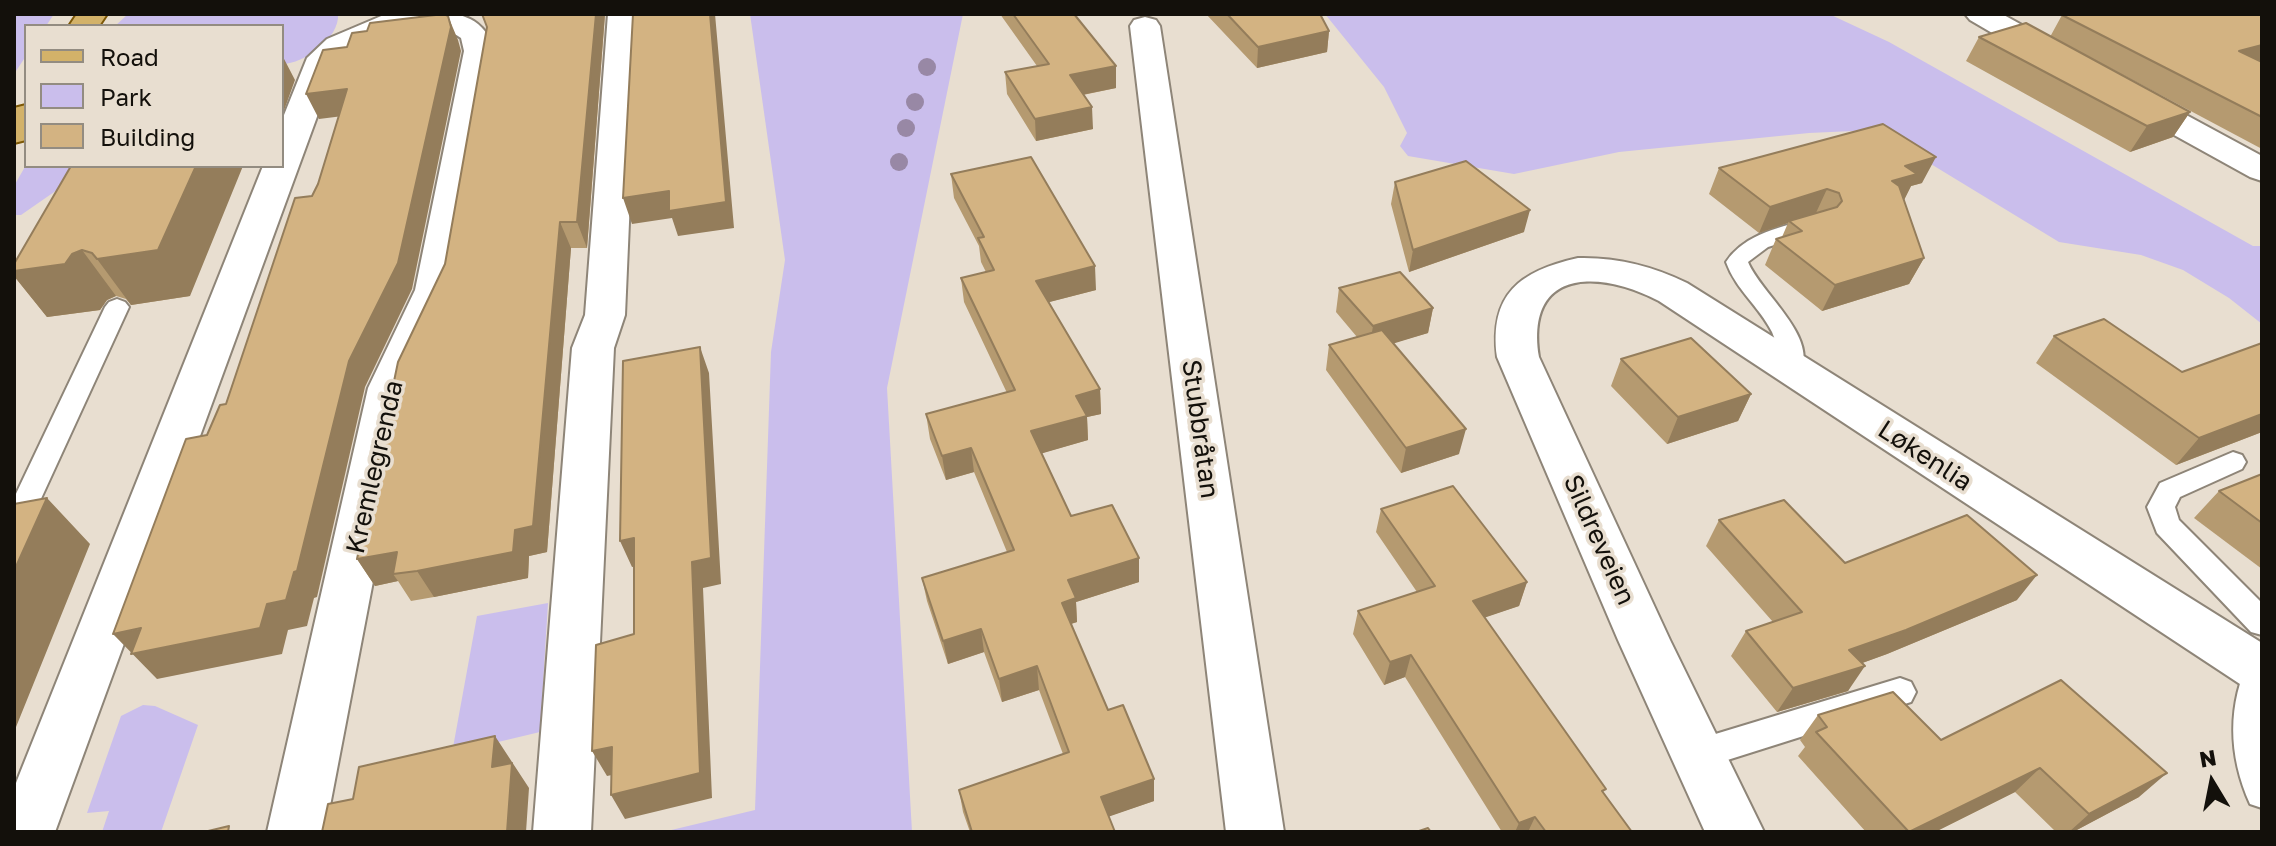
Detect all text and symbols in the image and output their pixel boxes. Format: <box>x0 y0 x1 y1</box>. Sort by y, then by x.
legend <box>24 24 284 168</box>
text: Road <box>100 42 159 71</box>
text: Park <box>100 82 152 111</box>
text: Building <box>100 122 195 151</box>
street label: Stubbråtan <box>1175 358 1225 500</box>
street label: Kremlegrenda <box>340 377 410 557</box>
street label: Løkenlia <box>1872 414 1978 498</box>
street label: Sildreveien <box>1556 470 1642 610</box>
north arrow <box>2172 742 2252 822</box>
text: N <box>2197 743 2218 773</box>

